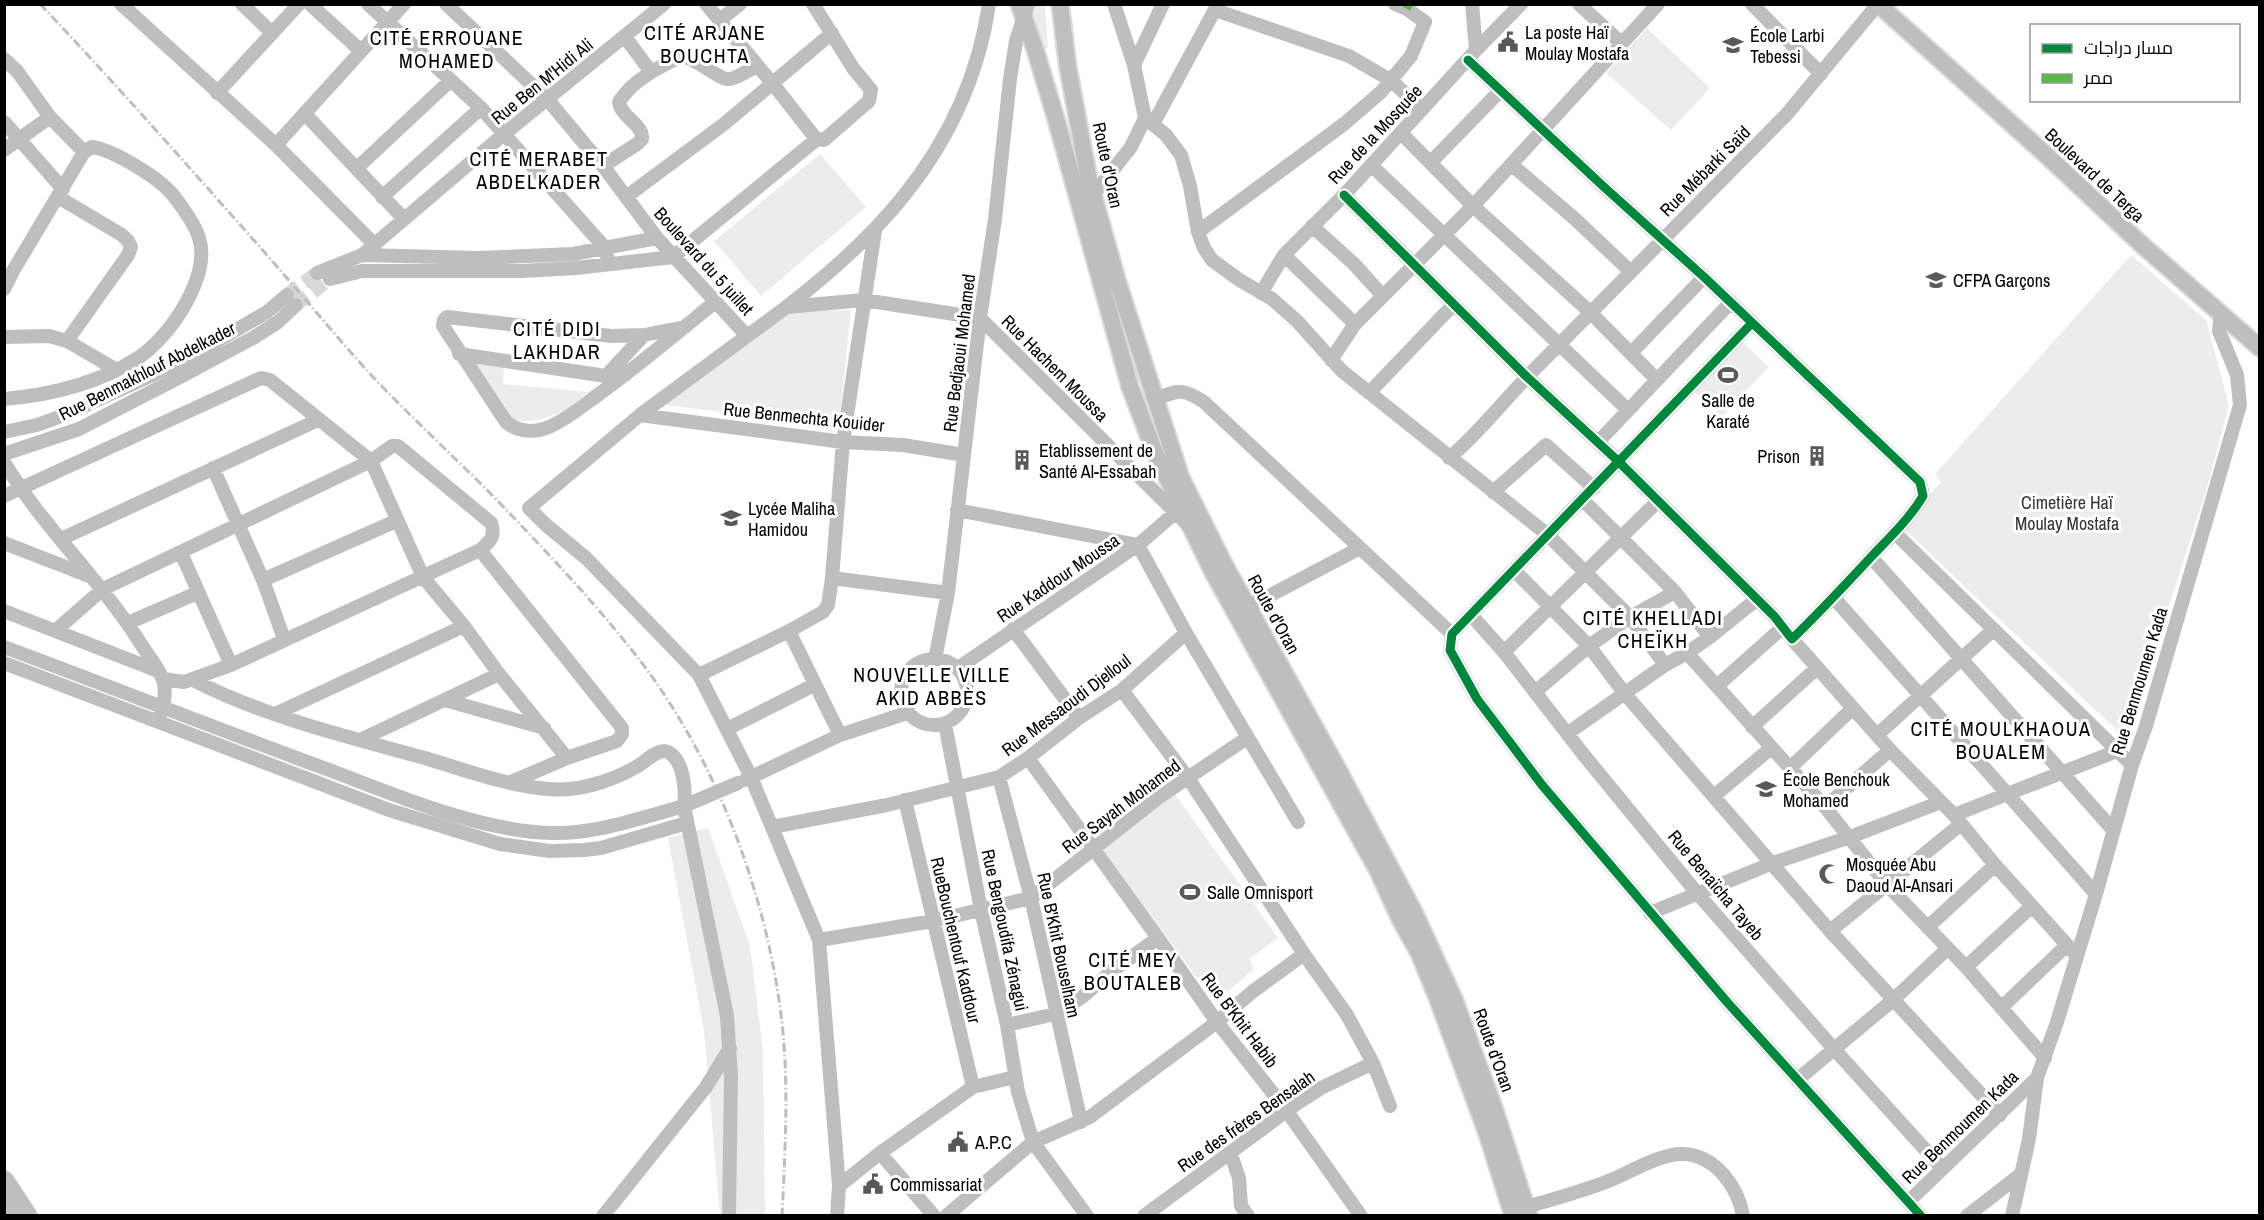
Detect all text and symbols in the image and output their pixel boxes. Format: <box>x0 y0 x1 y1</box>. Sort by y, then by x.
district label: CITÉ ARJANE BOUCHTA <box>644 19 766 69</box>
place label: La poste Haï Moulay Mostafa <box>1525 20 1629 66</box>
place label: École Larbi Tebessi <box>1750 23 1825 69</box>
district label: CITÉ ERROUANE MOHAMED <box>370 24 524 74</box>
legend <box>2030 24 2240 102</box>
public building icon: La poste Haï Moulay Mostafa <box>1496 30 1520 54</box>
street label: Rue Ben M'Hidi Ali <box>486 32 598 130</box>
school or university icon: École Larbi Tebessi <box>1721 33 1745 57</box>
text: مسار دراجات <box>2084 35 2173 60</box>
text: ممر <box>2083 65 2113 90</box>
street label: Rue de la Mosquée <box>1322 79 1428 189</box>
street label: Route d'Oran <box>1087 120 1129 210</box>
street label: Rue Mébarki Saïd <box>1654 120 1756 222</box>
street label: Boulevard de Terga <box>2040 122 2150 228</box>
district label: CITÉ MERABET ABDELKADER <box>469 145 609 195</box>
street label: Boulevard du 5 juillet <box>649 201 759 321</box>
school or university icon: CFPA Garçons <box>1924 268 1948 292</box>
place label: CFPA Garçons <box>1953 268 2050 293</box>
street label: Rue Bedjaoui Mohamed <box>937 272 981 434</box>
street label: Rue Hachem Moussa <box>996 309 1114 427</box>
street label: Rue Benmakhlouf Abdelkader <box>54 315 240 426</box>
district label: CITÉ DIDI LAKHDAR <box>513 315 601 365</box>
sports icon: Salle de Karaté <box>1716 363 1740 387</box>
place label: Salle de Karaté <box>1701 388 1755 434</box>
street label: Rue Benmechta Kouider <box>722 396 886 438</box>
place label: Etablissement de Santé Al-Essabah <box>1039 438 1156 484</box>
place label: Prison <box>1757 444 1800 469</box>
building icon: Prison <box>1805 444 1829 468</box>
building icon: Etablissement de Santé Al-Essabah <box>1010 448 1034 472</box>
park label: Cimetière Haï Moulay Mostafa <box>2015 490 2119 536</box>
place label: Lycée Maliha Hamidou <box>748 496 835 542</box>
school or university icon: Lycée Maliha Hamidou <box>719 506 743 530</box>
street label: Rue Kaddour Moussa <box>992 528 1124 628</box>
street label: Route d'Oran <box>1242 570 1306 658</box>
district label: CITÉ KHELLADI CHEÏKH <box>1583 604 1723 654</box>
street label: Rue Benmoumen Kada <box>2105 604 2173 758</box>
street label: Rue Messaoudi Djelloul <box>996 648 1136 762</box>
district label: NOUVELLE VILLE AKID ABBÈS <box>853 661 1011 711</box>
district label: CITÉ MOULKHAOUA BOUALEM <box>1910 715 2092 765</box>
street label: Rue Sayah Mohamed <box>1056 753 1186 859</box>
place label: École Benchouk Mohamed <box>1783 767 1890 813</box>
school or university icon: École Benchouk Mohamed <box>1754 777 1778 801</box>
street label: Rue Benaïcha Tayeb <box>1662 824 1770 946</box>
street label: Rue Bengoudifa Zénagui <box>976 847 1034 1013</box>
place label: Mosquée Abu Daoud Al-Ansari <box>1846 852 1953 898</box>
street label: RueBouchentouf Kaddour <box>925 854 987 1026</box>
mosque icon: Mosquée Abu Daoud Al-Ansari <box>1817 862 1841 886</box>
street label: Rue B'Khit Bouselham <box>1031 870 1087 1020</box>
sports icon: Salle Omnisport <box>1178 880 1202 904</box>
place label: Salle Omnisport <box>1207 880 1313 905</box>
district label: CITÉ MEY BOUTALEB <box>1084 946 1182 996</box>
street label: Rue B'Khit Habib <box>1196 967 1284 1073</box>
street label: Route d'Oran <box>1467 1005 1521 1095</box>
street label: Rue des frères Bensalah <box>1172 1064 1320 1178</box>
street label: Rue Benmoumen Kada <box>1896 1065 2024 1189</box>
public building icon: A.P.C <box>946 1130 970 1154</box>
place label: A.P.C <box>974 1130 1012 1155</box>
public building icon: Commissariat <box>861 1172 885 1196</box>
place label: Commissariat <box>890 1172 982 1197</box>

